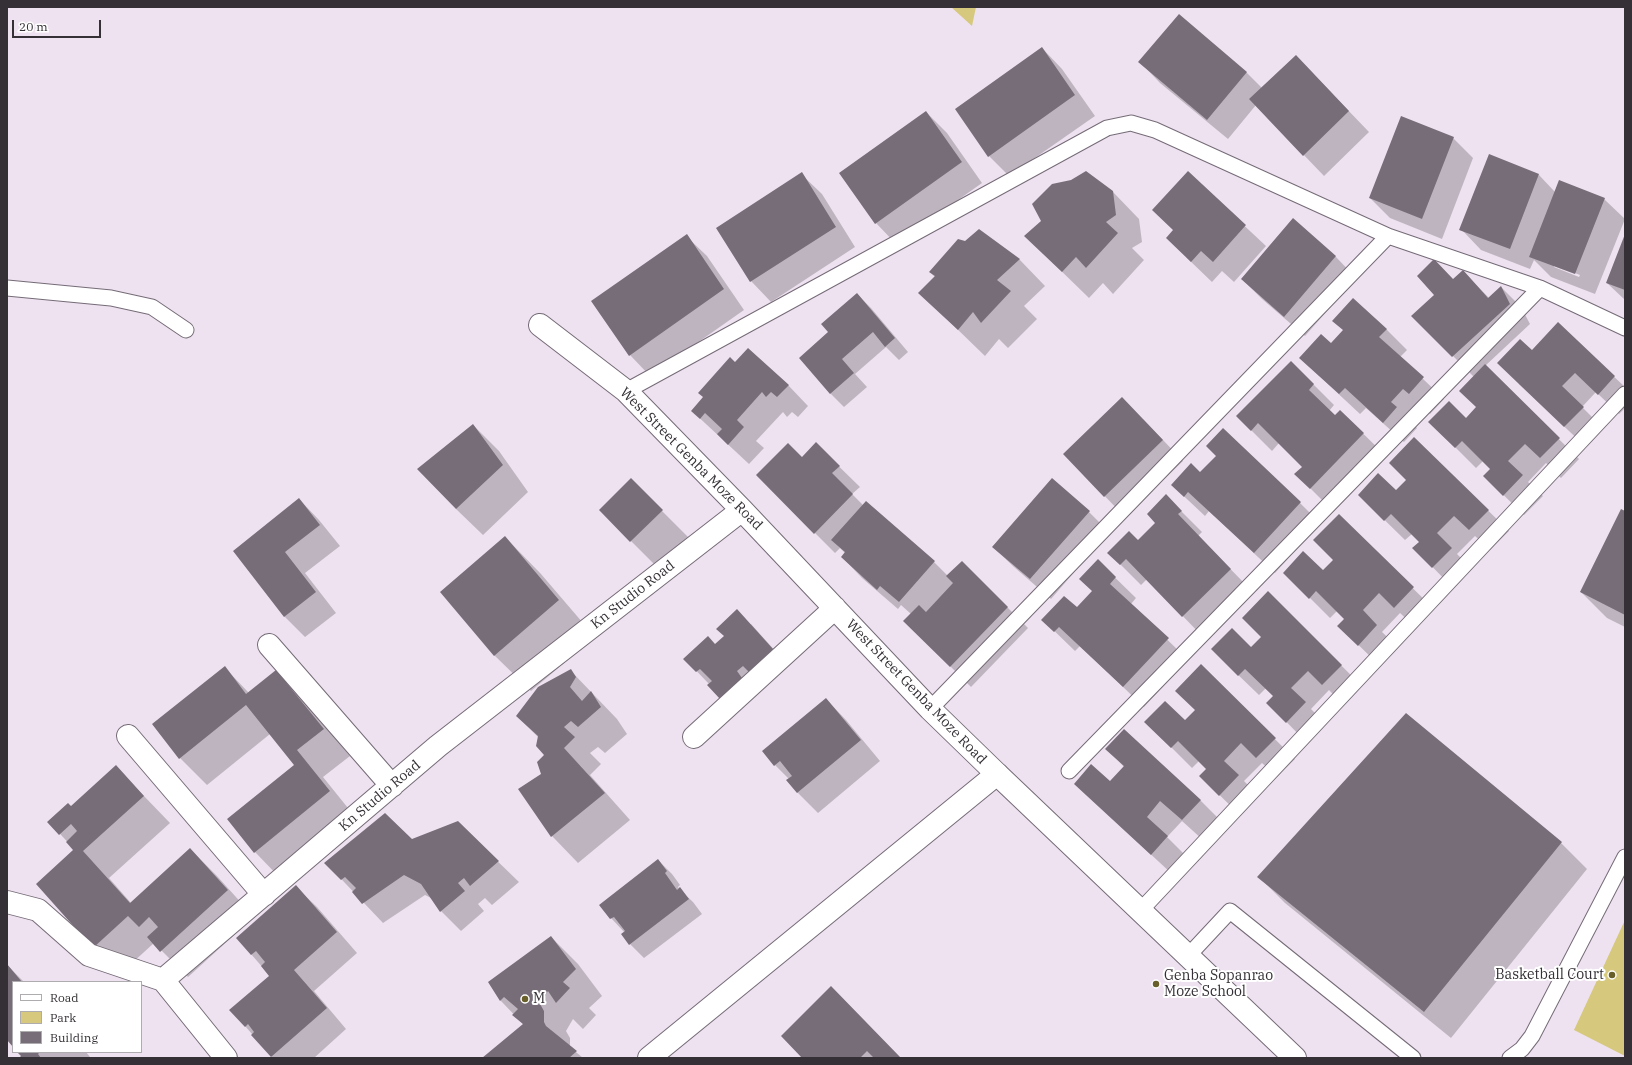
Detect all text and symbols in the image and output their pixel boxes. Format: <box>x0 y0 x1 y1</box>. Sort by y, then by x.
scale bar <box>14 12 103 38</box>
text: 20 m <box>19 19 48 34</box>
street label: West Street Genba Moze Road <box>616 384 766 534</box>
street label: Kn Studio Road <box>588 557 678 633</box>
street label: West Street Genba Moze Road <box>842 616 990 768</box>
street label: Kn Studio Road <box>336 757 424 835</box>
place label: Basketball Court <box>1495 967 1604 983</box>
place label: Genba Sopanrao Moze School <box>1164 968 1273 1000</box>
marker: Basketball Court <box>1607 970 1617 980</box>
marker: Genba Sopanrao Moze School <box>1151 979 1161 989</box>
legend <box>12 981 142 1053</box>
text: Road <box>50 990 79 1005</box>
place label: M <box>533 991 545 1007</box>
marker: M <box>520 994 530 1004</box>
text: Park <box>50 1010 76 1025</box>
text: Building <box>50 1030 98 1045</box>

